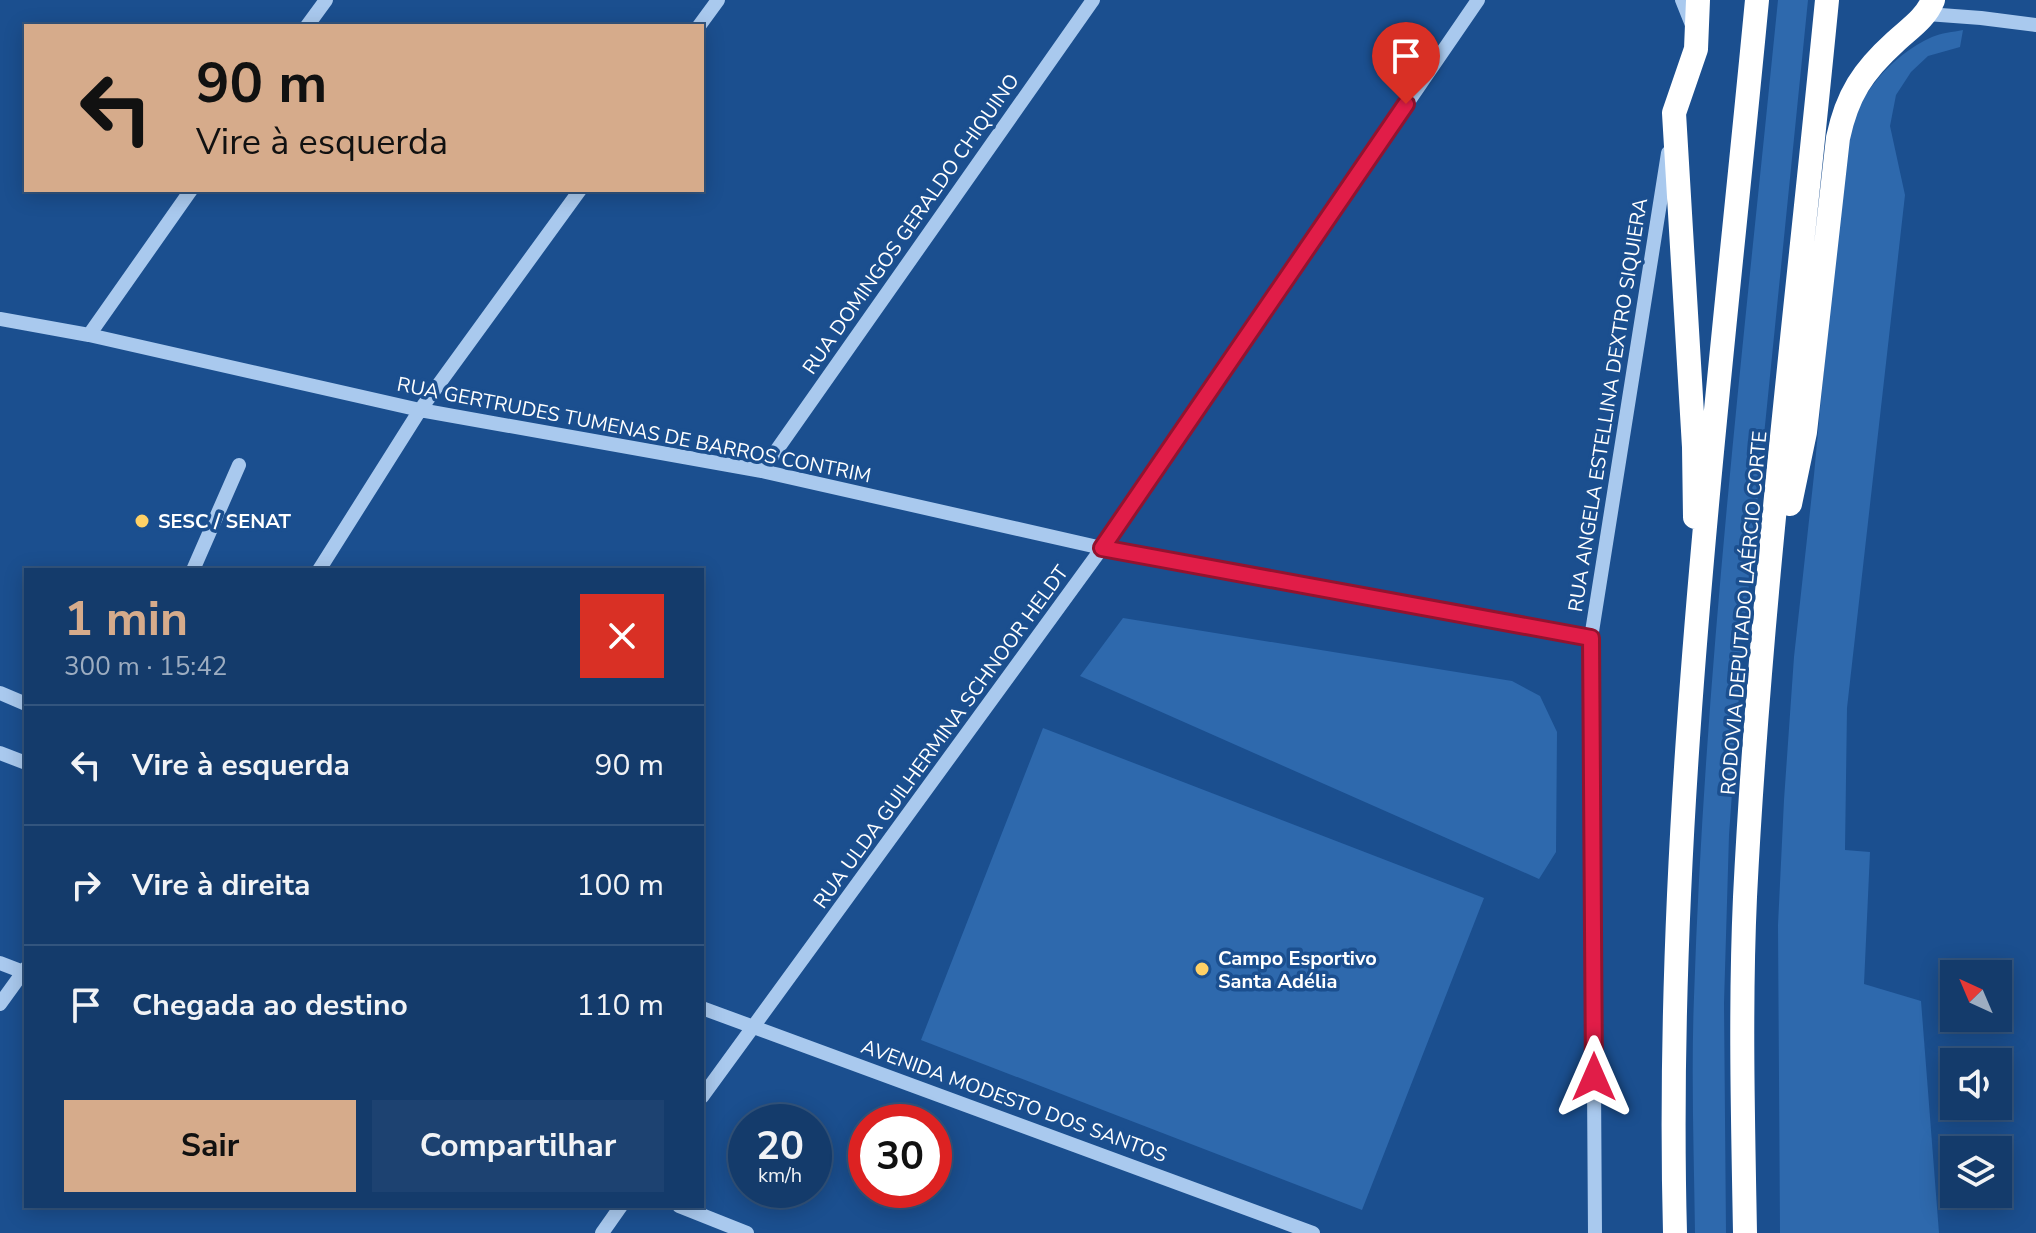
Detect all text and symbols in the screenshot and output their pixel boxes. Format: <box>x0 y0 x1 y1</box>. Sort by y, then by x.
pin <box>1372 22 1440 104</box>
icon: arrive <box>1384 34 1428 78</box>
text: 90 m <box>196 45 327 122</box>
icon: left <box>64 56 168 160</box>
street label: RUA DOMINGOS GERALDO CHIQUINO <box>796 68 1026 380</box>
text: Vire à esquerda <box>196 118 448 167</box>
street label: RUA ANGELA ESTELLINA DEXTRO SIQUIERA <box>1562 196 1654 614</box>
street label: RUA GERTRUDES TUMENAS DE BARROS CONTRIM <box>395 371 873 489</box>
street label: RODOVIA DEPUTADO LAÉRCIO CORTE <box>1715 430 1773 796</box>
place label: SESC / SENAT <box>158 508 291 535</box>
marker: SESC / SENAT <box>133 512 151 530</box>
street label: RUA ULDA GUILHERMINA SCHNOOR HELDT <box>807 560 1075 914</box>
text: 1 min <box>64 586 188 652</box>
button: close <box>580 594 664 678</box>
text: 300 m · 15:42 <box>64 649 227 684</box>
icon: left <box>64 743 108 787</box>
text: Vire à esquerda <box>132 745 350 786</box>
text: 90 m <box>595 745 664 786</box>
icon: right <box>64 863 108 907</box>
text: Vire à direita <box>132 865 310 906</box>
text: 100 m <box>577 865 664 906</box>
place label: Campo Esportivo Santa Adélia <box>1218 945 1377 995</box>
marker: Campo Esportivo Santa Adélia <box>1193 960 1211 978</box>
north arrow <box>1940 960 2012 1032</box>
map controls <box>1940 960 2012 1208</box>
icon: arrive <box>64 983 108 1027</box>
text: Chegada ao destino <box>132 985 408 1026</box>
text: 110 m <box>577 985 664 1026</box>
street label: AVENIDA MODESTO DOS SANTOS <box>857 1033 1171 1169</box>
position arrow <box>1552 1035 1636 1119</box>
button: sound <box>1940 1048 2012 1120</box>
button: Sair <box>64 1100 356 1192</box>
button: Compartilhar <box>372 1100 664 1192</box>
speed limit sign: 30 <box>848 1104 952 1208</box>
text: 20 <box>756 1119 804 1173</box>
button: layers <box>1940 1136 2012 1208</box>
text: km/h <box>758 1162 802 1189</box>

